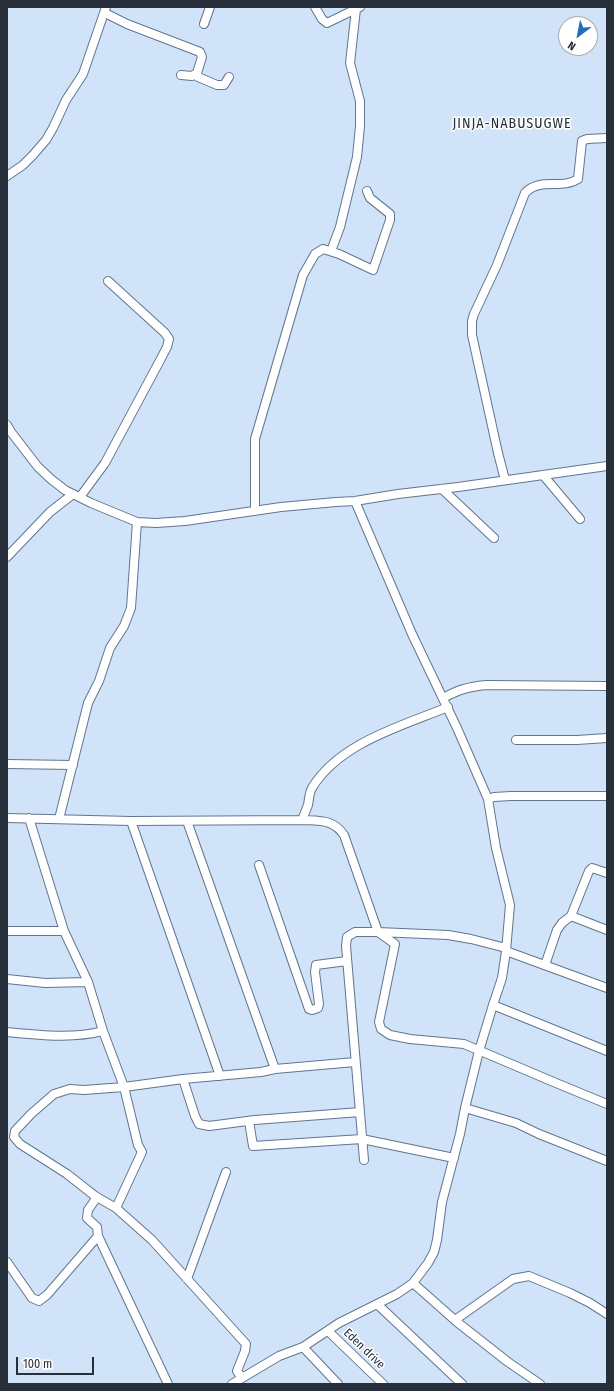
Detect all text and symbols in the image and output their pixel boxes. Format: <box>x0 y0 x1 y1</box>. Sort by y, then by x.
north arrow <box>558 16 598 56</box>
text: N <box>566 38 578 53</box>
district label: JINJA-NABUSUGWE <box>452 116 572 132</box>
street label: Eden drive <box>340 1326 388 1372</box>
scale bar <box>18 1349 96 1375</box>
text: 100 m <box>23 1357 52 1371</box>

